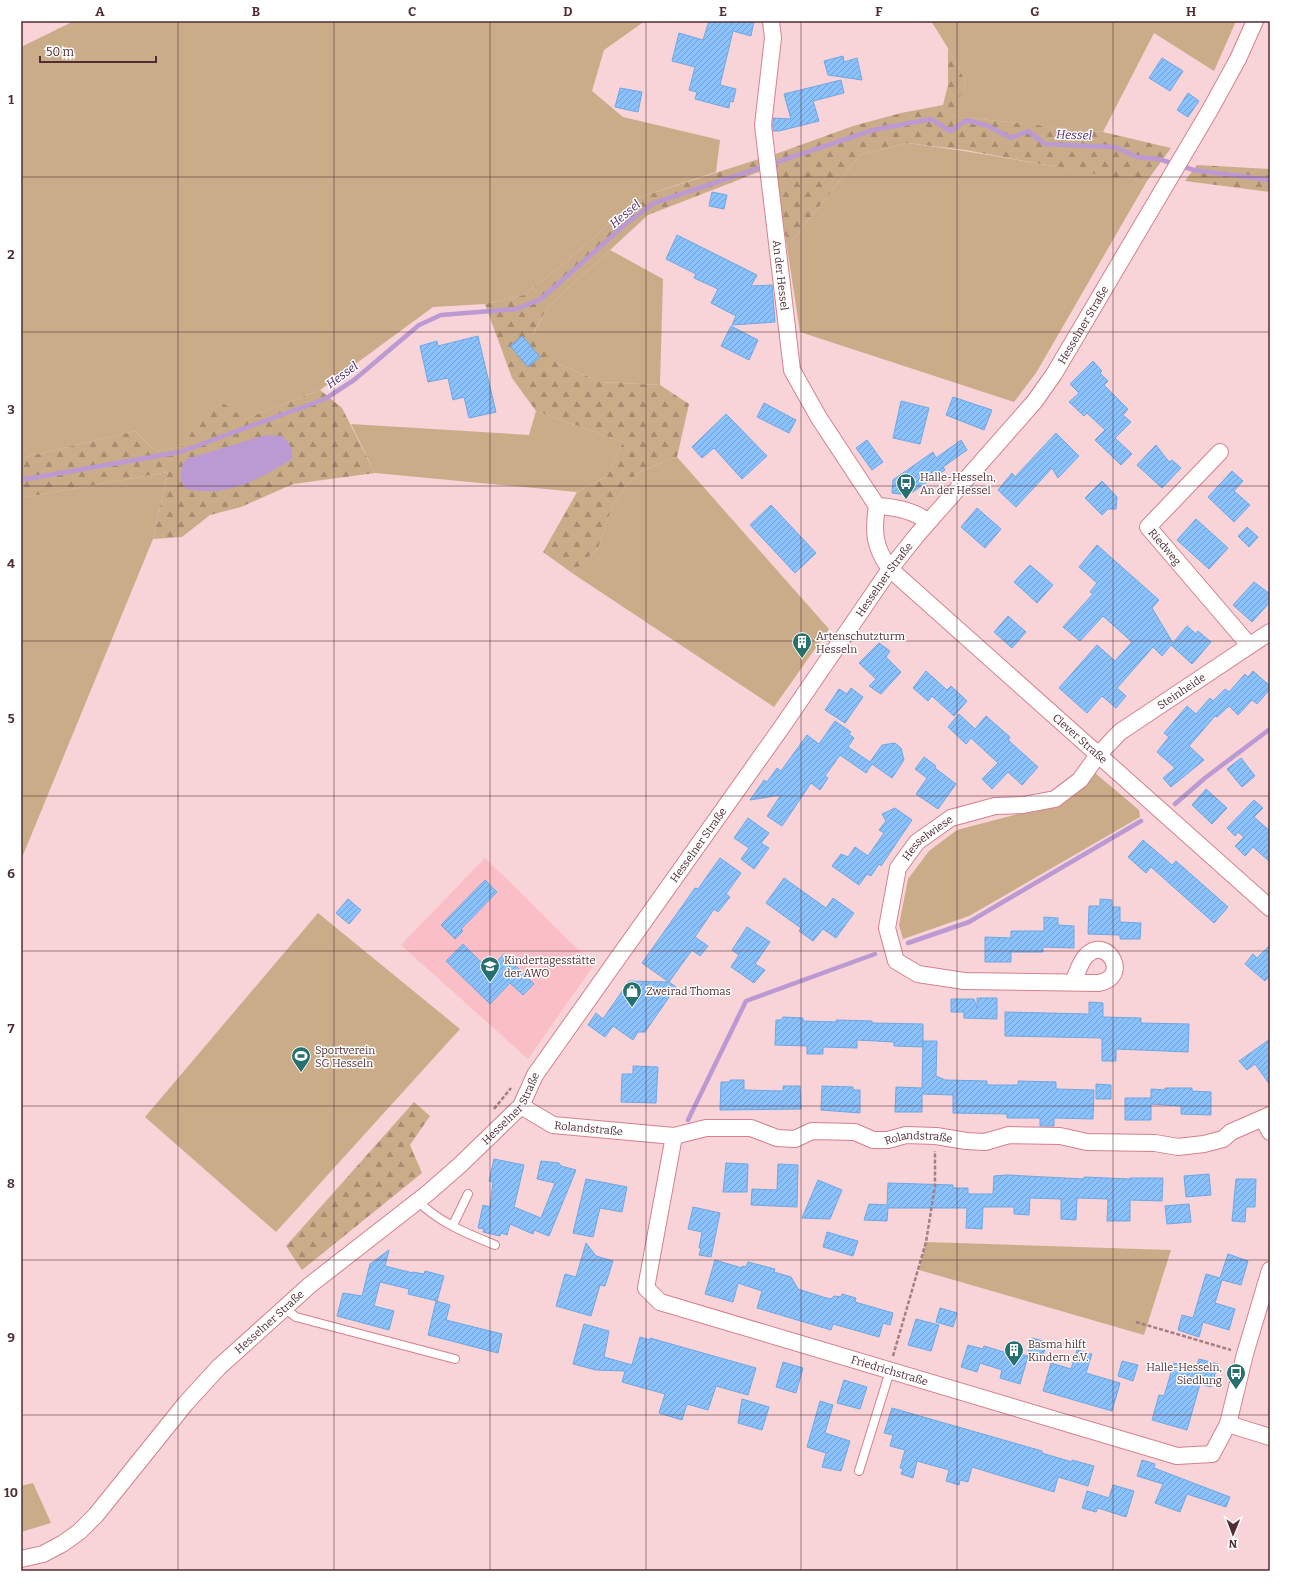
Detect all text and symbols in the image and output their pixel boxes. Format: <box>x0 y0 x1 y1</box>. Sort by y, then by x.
text: A <box>95 4 105 19</box>
text: B <box>252 4 260 19</box>
text: C <box>408 4 416 19</box>
text: D <box>563 4 573 19</box>
text: E <box>719 4 727 19</box>
text: F <box>875 4 883 19</box>
text: G <box>1030 4 1040 19</box>
text: H <box>1186 4 1196 19</box>
scale bar <box>40 38 156 64</box>
text: 50 m <box>46 45 75 59</box>
text: 1 <box>8 92 14 107</box>
water label: Hessel <box>1056 127 1092 143</box>
water label: Hessel <box>607 197 643 231</box>
street label: An der Hessel <box>770 239 791 311</box>
text: 2 <box>7 247 15 262</box>
street label: Hesselner Straße <box>1055 284 1111 366</box>
water label: Hessel <box>323 359 361 391</box>
text: 3 <box>7 402 15 417</box>
place label: Halle-Hesseln, An der Hessel <box>920 471 996 497</box>
bus stop icon: Halle-Hesseln, An der Hessel <box>895 472 917 500</box>
street label: Riedweg <box>1146 526 1184 568</box>
street label: Hesselner Straße <box>853 540 915 619</box>
text: 4 <box>7 556 15 571</box>
place label: Artenschutzturm Hesseln <box>816 630 905 656</box>
building icon: Artenschutzturm Hesseln <box>791 631 813 659</box>
street label: Steinheide <box>1155 670 1208 712</box>
text: 5 <box>7 711 15 726</box>
street label: Clever Straße <box>1050 711 1110 766</box>
street label: Hesselner Straße <box>667 805 729 885</box>
street label: Hesselwiese <box>899 812 955 863</box>
text: 6 <box>7 866 15 881</box>
place label: Kindertagesstätte der AWO <box>504 954 595 980</box>
school or university icon: Kindertagesstätte der AWO <box>479 955 501 983</box>
shop icon: Zweirad Thomas <box>621 980 643 1008</box>
place label: Zweirad Thomas <box>646 985 731 998</box>
text: 7 <box>8 1021 15 1036</box>
place label: Sportverein SG Hesseln <box>315 1044 375 1070</box>
sports icon: Sportverein SG Hesseln <box>290 1045 312 1073</box>
street label: Hesselner Straße <box>479 1070 542 1147</box>
street label: Rolandstraße <box>554 1119 623 1138</box>
street label: Rolandstraße <box>883 1129 953 1147</box>
text: 8 <box>7 1176 15 1191</box>
street label: Hesselner Straße <box>232 1287 306 1356</box>
text: 9 <box>7 1330 15 1345</box>
place label: Basma hilft Kindern e.V. <box>1028 1338 1089 1364</box>
building icon: Basma hilft Kindern e.V. <box>1003 1339 1025 1367</box>
street label: Friedrichstraße <box>850 1353 930 1388</box>
place label: Halle-Hesseln, Siedlung <box>1146 1361 1222 1387</box>
bus stop icon: Halle-Hesseln, Siedlung <box>1225 1362 1247 1390</box>
text: 10 <box>4 1485 18 1500</box>
north arrow <box>1213 1514 1253 1554</box>
text: N <box>1228 1537 1237 1550</box>

